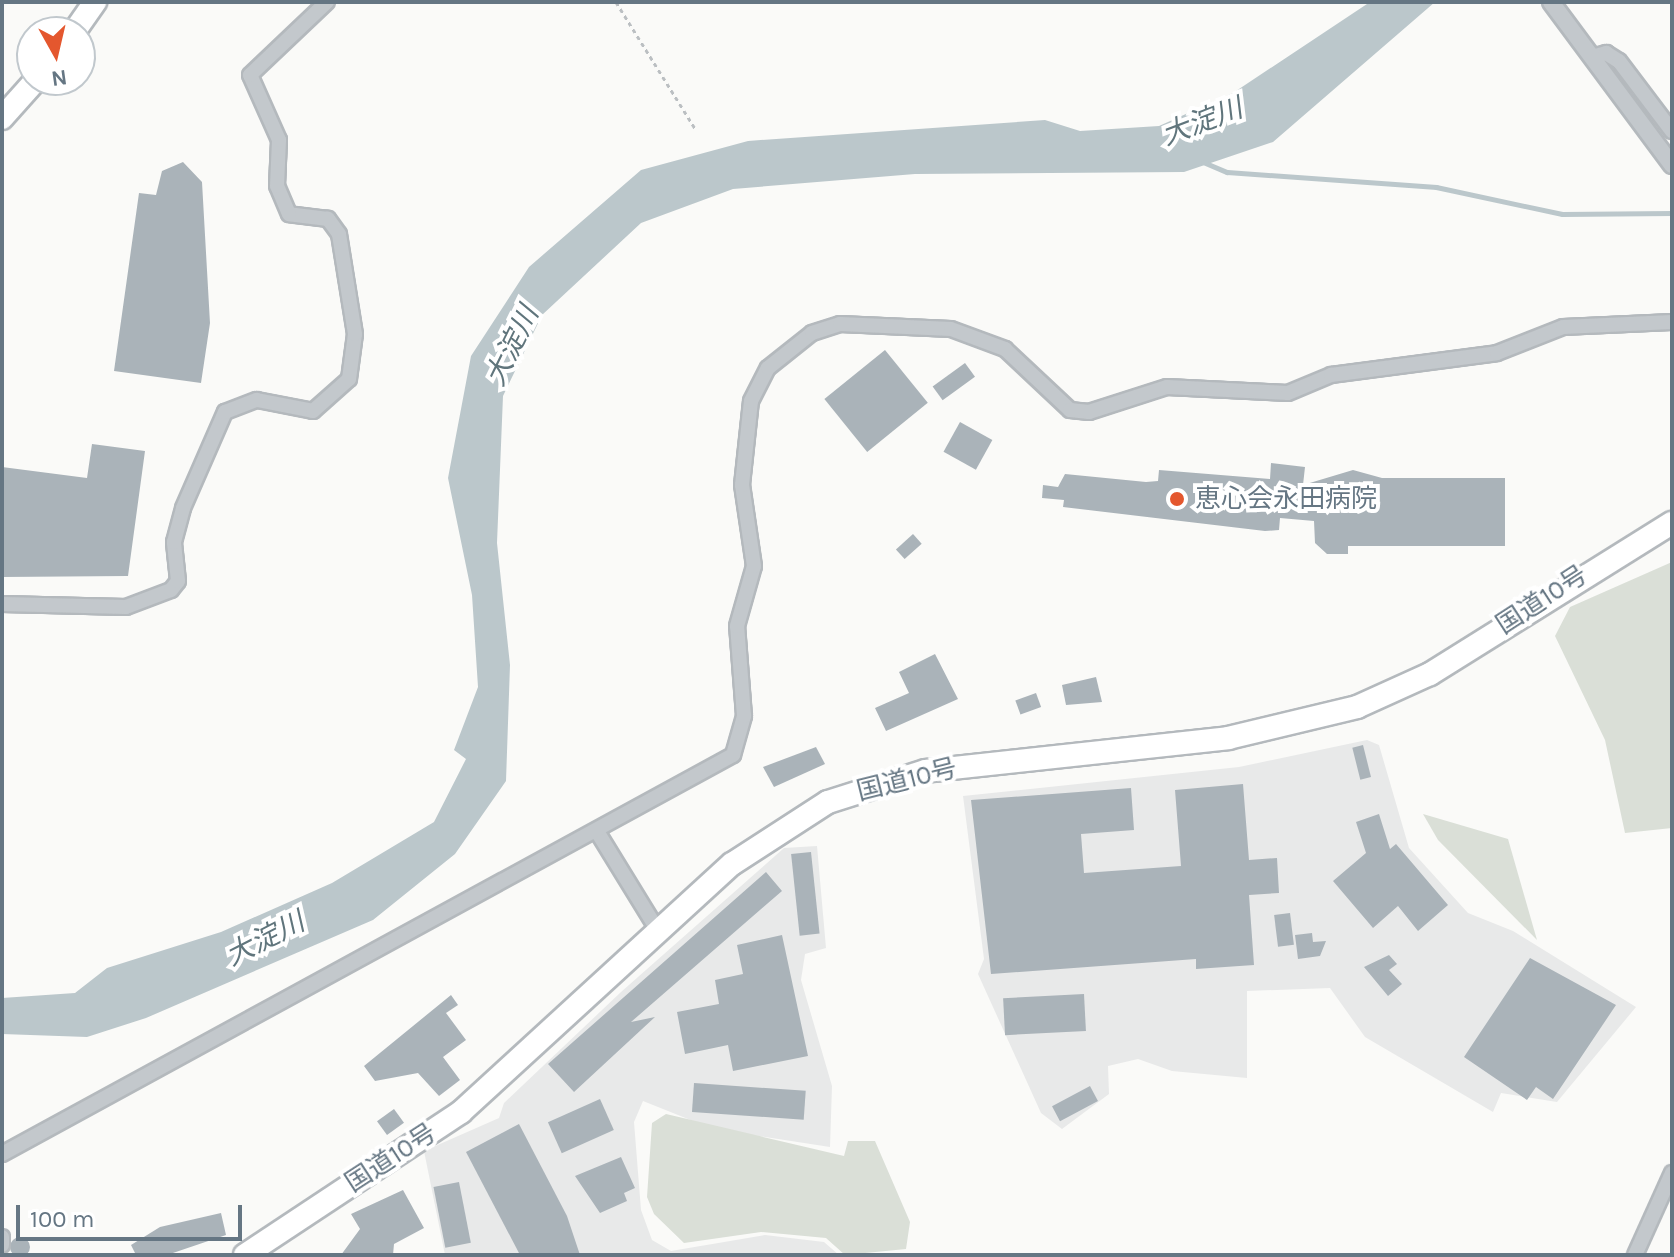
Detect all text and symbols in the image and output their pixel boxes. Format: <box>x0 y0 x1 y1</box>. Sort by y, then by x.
north arrow <box>16 16 96 96</box>
text: N <box>49 64 69 92</box>
water label: 大淀川 <box>1157 91 1247 153</box>
water label: 大淀川 <box>478 301 546 391</box>
place label: 恵心会永田病院 <box>1195 483 1377 515</box>
marker: 恵心会永田病院 <box>1166 488 1188 510</box>
street label: 国道10号 <box>1491 559 1593 641</box>
street label: 国道10号 <box>854 753 960 807</box>
water label: 大淀川 <box>220 905 310 973</box>
street label: 国道10号 <box>340 1117 442 1199</box>
scale bar <box>20 1189 246 1239</box>
text: 100 m <box>30 1205 95 1233</box>

